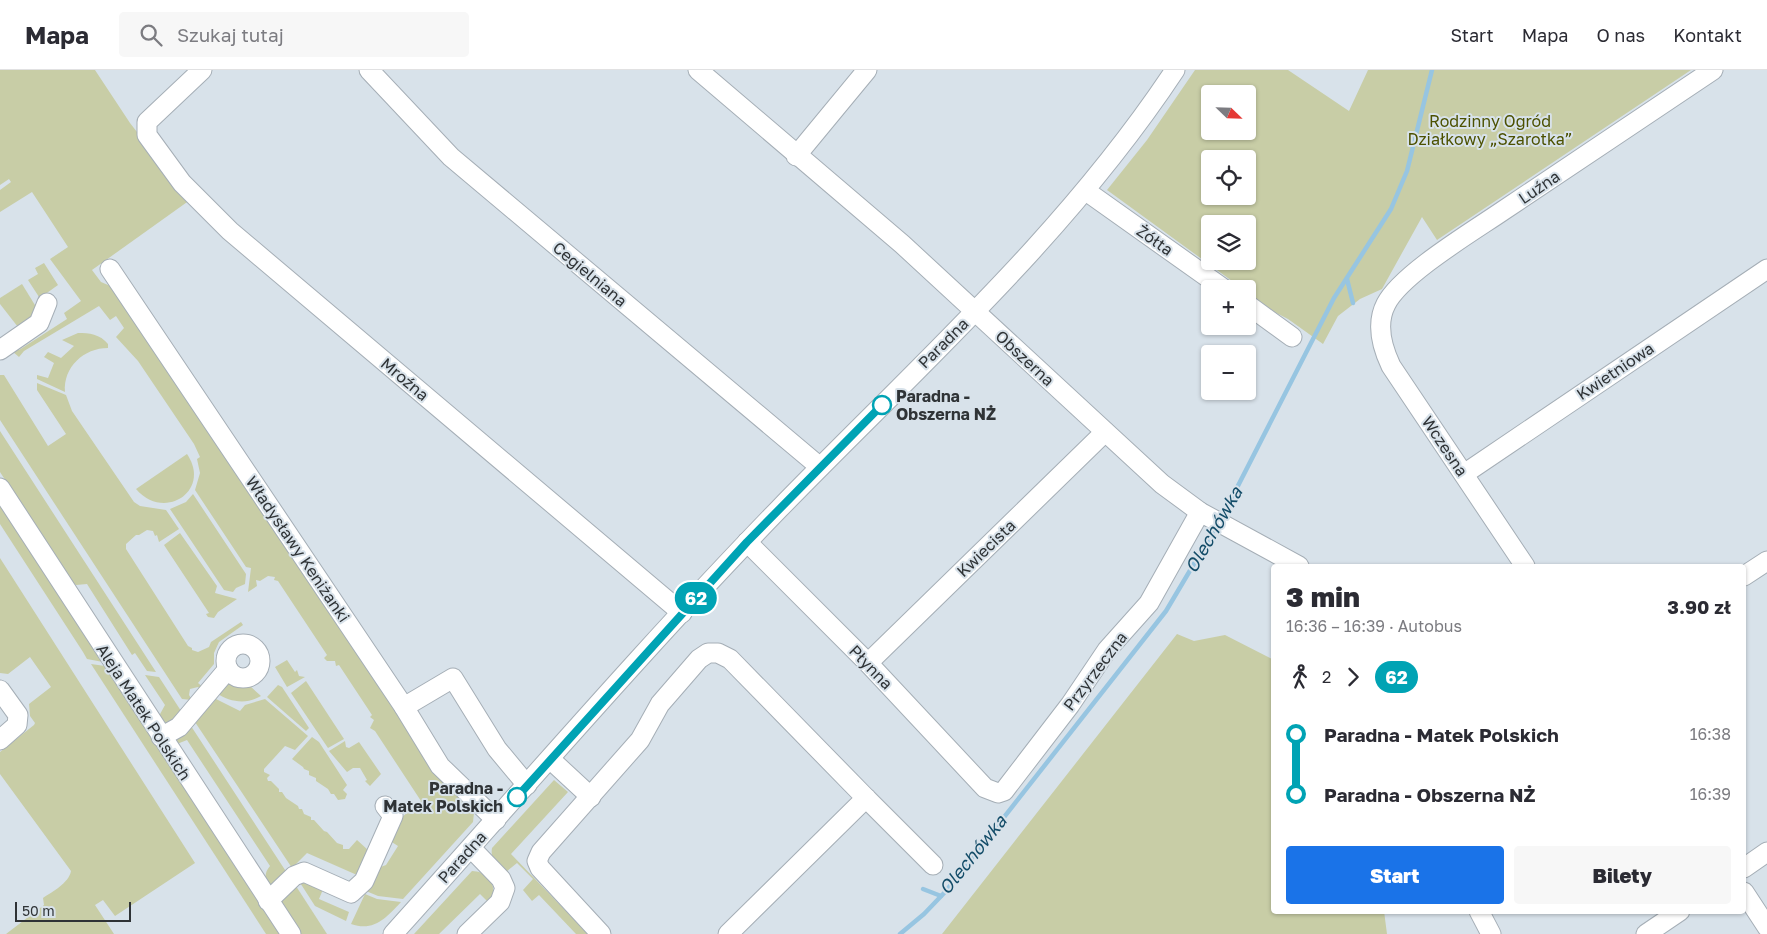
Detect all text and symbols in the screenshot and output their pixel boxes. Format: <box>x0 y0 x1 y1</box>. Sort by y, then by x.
search box <box>119 12 469 57</box>
text: Mapa <box>25 20 89 49</box>
icon: search <box>137 21 165 49</box>
text: Szukaj tutaj <box>177 23 284 46</box>
text: Start <box>1451 24 1494 46</box>
text: Mapa <box>1522 24 1569 46</box>
text: O nas <box>1597 24 1645 46</box>
text: Kontakt <box>1673 24 1742 46</box>
north arrow <box>1201 85 1256 140</box>
map controls <box>1201 85 1256 400</box>
park label: Rodzinny Ogród Działkowy „Szarotka” <box>1407 111 1573 149</box>
button: locate <box>1201 150 1256 205</box>
street label: Luźna <box>1515 166 1563 208</box>
button: layers <box>1201 215 1256 270</box>
street label: Żółta <box>1133 220 1177 260</box>
street label: Cegielniana <box>549 237 631 311</box>
button: + <box>1201 280 1256 335</box>
street label: Paradna <box>914 314 972 372</box>
street label: Obszerna <box>992 326 1058 390</box>
street label: Kwietniowa <box>1573 338 1657 404</box>
button: − <box>1201 345 1256 400</box>
street label: Mroźna <box>377 353 433 405</box>
place label: Paradna - Obszerna NŻ <box>896 386 996 424</box>
marker: Paradna - Obszerna NŻ <box>872 395 892 415</box>
street label: Wczesna <box>1418 412 1472 480</box>
street label: Władysławy Keniżanki <box>242 472 354 626</box>
water label: Olechówka <box>1180 482 1247 576</box>
street label: Kwiecista <box>952 515 1020 581</box>
text: 3 min <box>1286 580 1360 613</box>
line badge: 62 <box>674 582 718 614</box>
text: 62 <box>685 587 707 609</box>
text: 3.90 zł <box>1667 595 1731 618</box>
text: 16:36 – 16:39 · Autobus <box>1286 616 1462 636</box>
street label: Przyrzeczna <box>1059 628 1131 714</box>
street label: Aleja Matek Polskich <box>92 640 196 784</box>
street label: Płynna <box>845 641 897 693</box>
icon: walk <box>1286 663 1314 691</box>
icon: forward <box>1339 663 1367 691</box>
text: 62 <box>1385 666 1408 688</box>
text: 2 <box>1322 667 1331 687</box>
text: Paradna - Matek Polskich <box>1324 723 1559 746</box>
text: 16:38 <box>1690 724 1731 744</box>
place label: Paradna - Matek Polskich <box>383 778 503 816</box>
text: Paradna - Obszerna NŻ <box>1324 783 1535 806</box>
text: 16:39 <box>1690 784 1731 804</box>
marker: Paradna - Matek Polskich <box>507 787 527 807</box>
water label: Olechówka <box>934 810 1011 898</box>
street label: Paradna <box>433 827 491 887</box>
button: Start <box>1286 846 1504 904</box>
button: Bilety <box>1514 846 1731 904</box>
scale bar <box>15 899 131 922</box>
text: 50 m <box>22 902 55 919</box>

